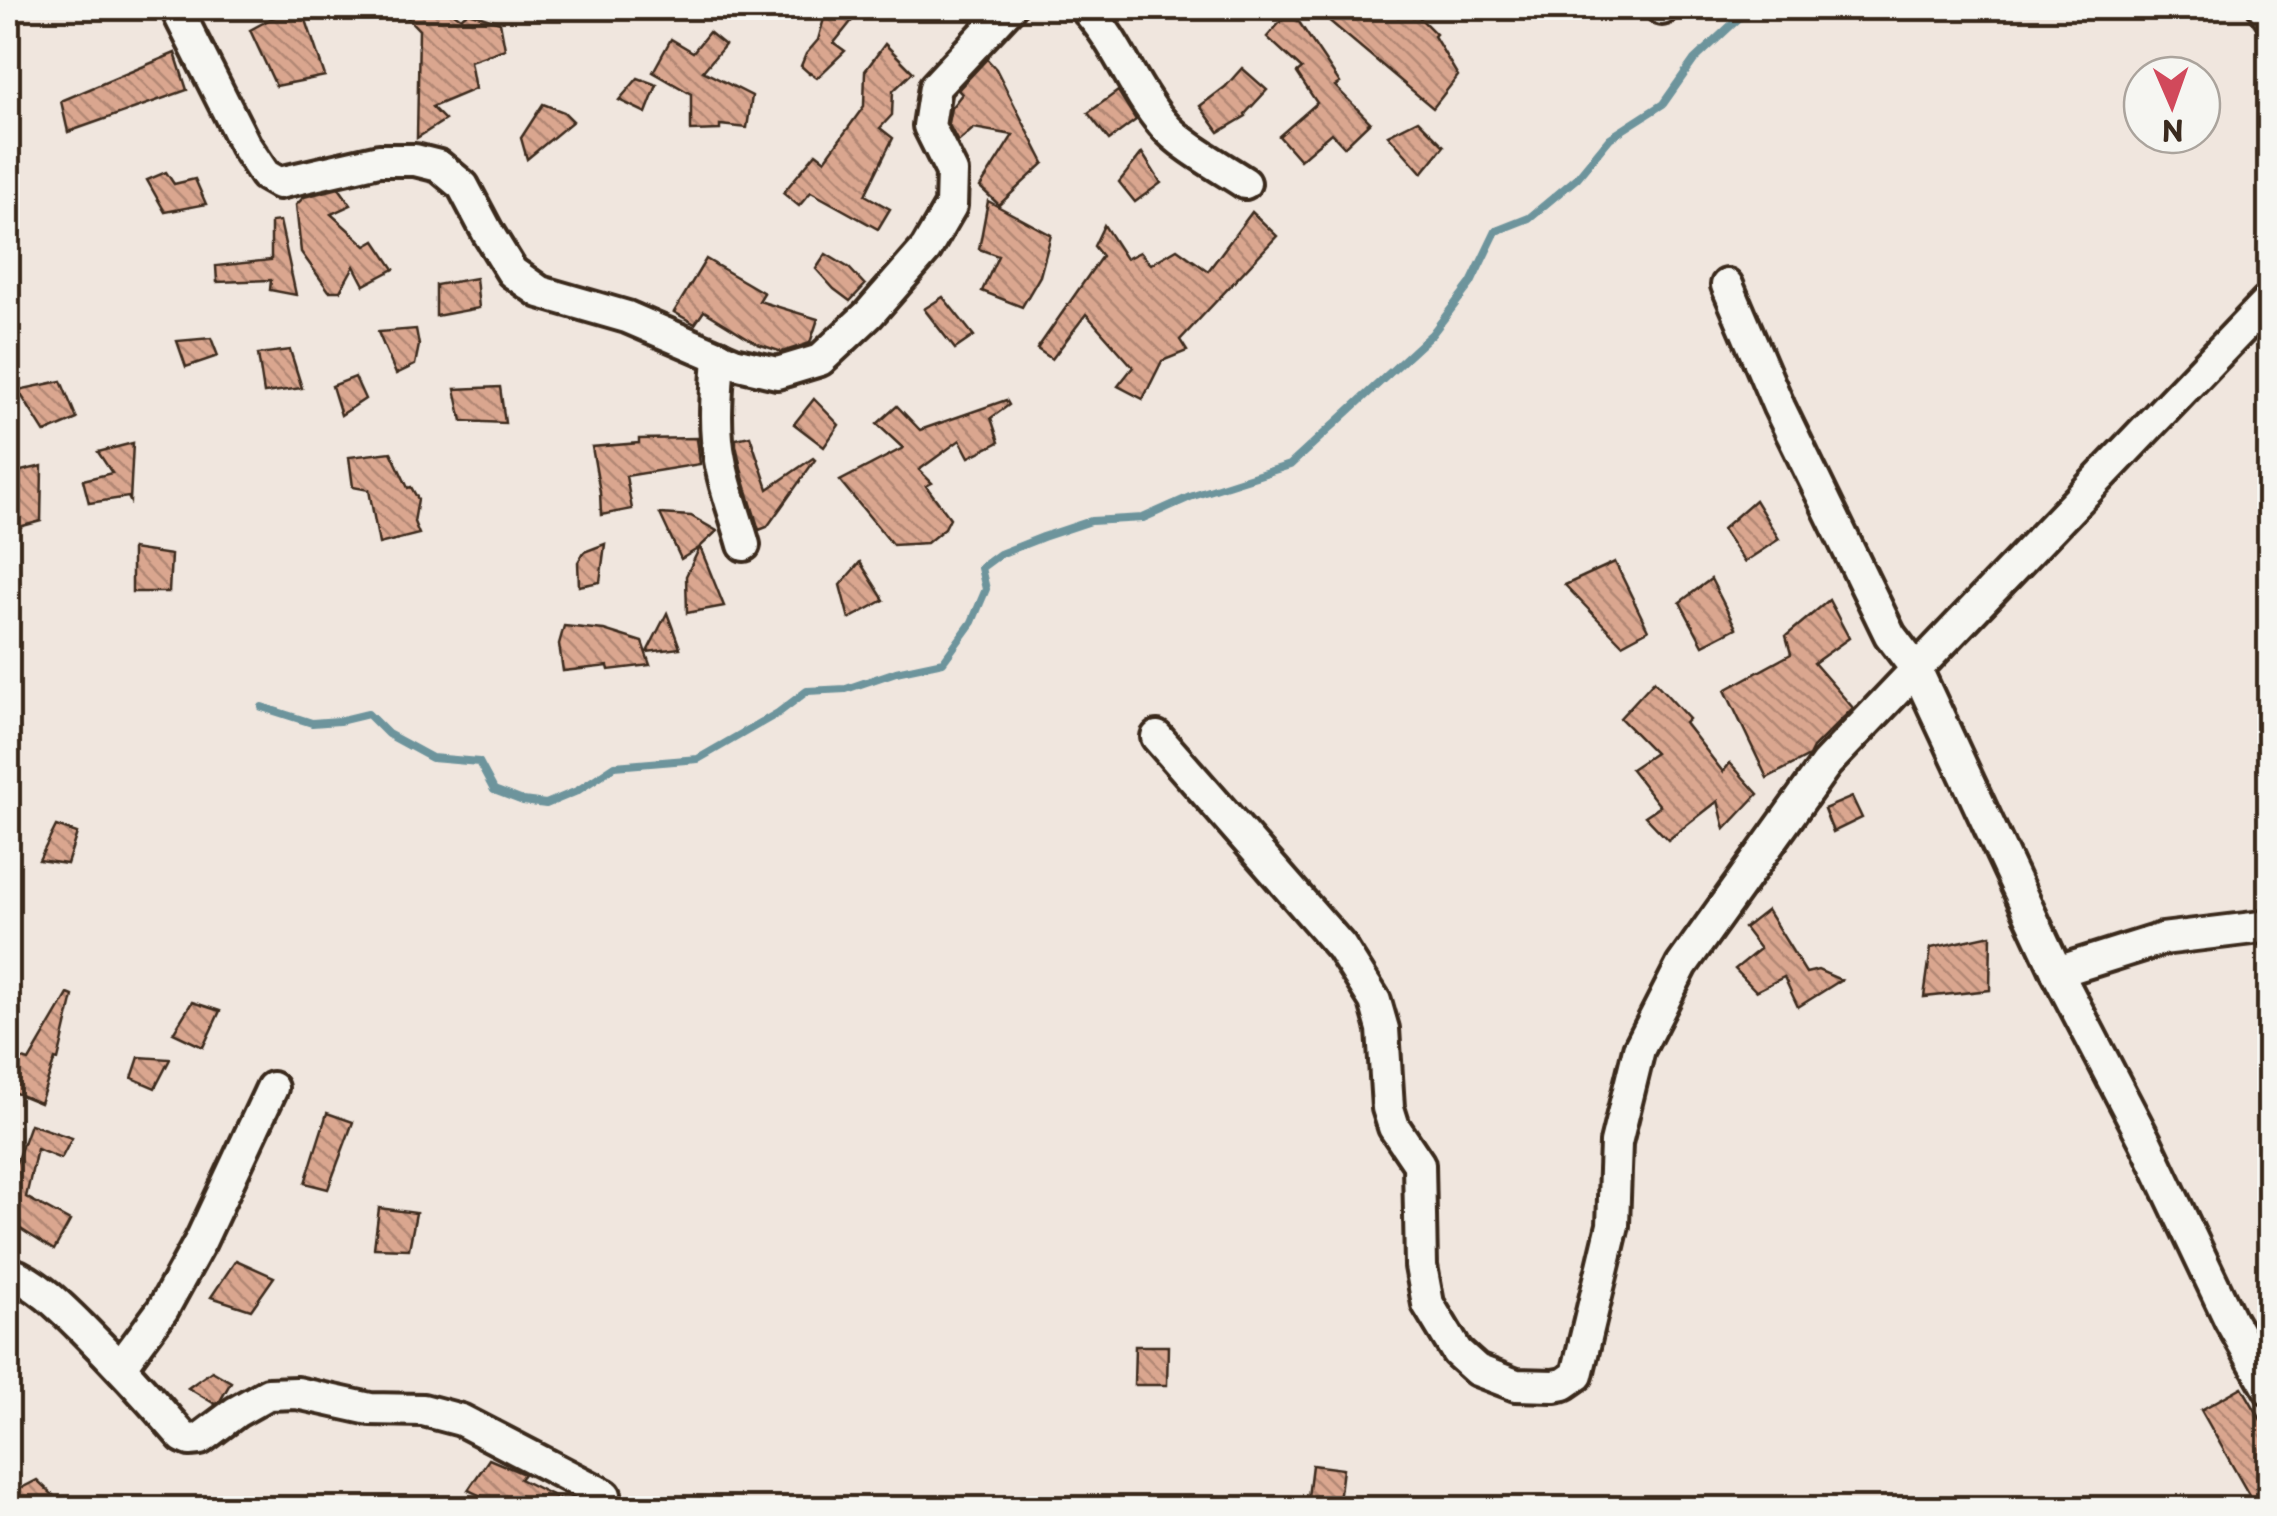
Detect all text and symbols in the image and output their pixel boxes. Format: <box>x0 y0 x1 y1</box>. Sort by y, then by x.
north arrow <box>2122 55 2222 155</box>
text: N <box>2161 110 2185 153</box>

